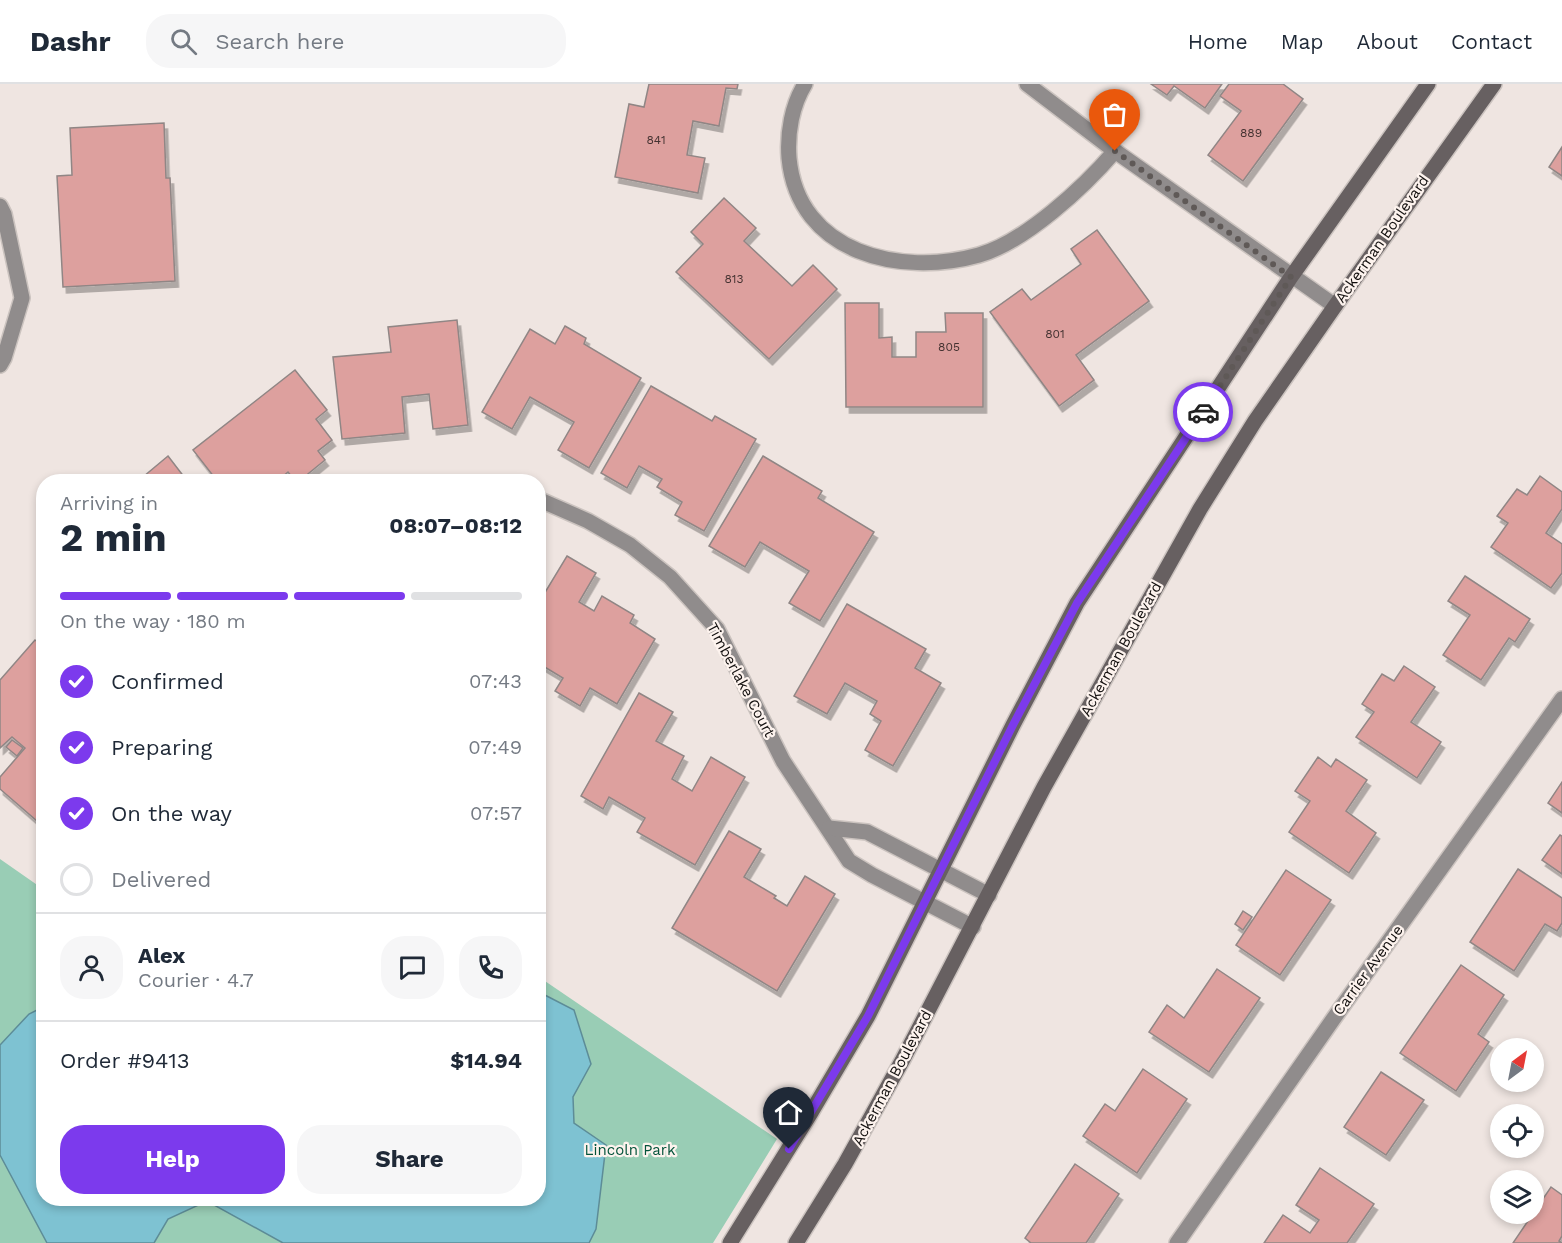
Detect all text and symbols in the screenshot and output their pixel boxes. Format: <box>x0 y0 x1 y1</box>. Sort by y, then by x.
search box <box>146 14 566 68</box>
text: Dashr <box>30 25 110 58</box>
icon: search <box>167 25 200 58</box>
text: Search here <box>215 29 344 54</box>
text: Home <box>1188 29 1248 54</box>
text: Map <box>1281 29 1324 54</box>
text: About <box>1357 29 1418 54</box>
text: Contact <box>1451 29 1532 54</box>
pin <box>1089 89 1140 151</box>
icon: bag <box>1098 98 1131 131</box>
house number: 889 <box>1240 126 1262 140</box>
house number: 841 <box>646 133 666 147</box>
street label: Ackerman Boulevard <box>1331 172 1433 306</box>
house number: 813 <box>724 272 744 286</box>
house number: 801 <box>1045 327 1065 341</box>
house number: 805 <box>938 340 960 354</box>
courier <box>1173 382 1233 442</box>
icon: car <box>1187 396 1220 429</box>
text: Arriving in <box>60 491 158 515</box>
text: 08:07–08:12 <box>389 513 522 538</box>
text: 2 min <box>60 515 167 560</box>
street label: Ackerman Boulevard <box>1077 579 1165 719</box>
text: On the way · 180 m <box>60 609 246 633</box>
street label: Timberlake Court <box>703 620 779 741</box>
icon: check <box>60 665 93 698</box>
text: Confirmed <box>111 669 224 694</box>
text: 07:43 <box>469 669 522 693</box>
icon: check <box>60 731 93 764</box>
text: Preparing <box>111 735 212 760</box>
text: 07:49 <box>468 735 522 759</box>
icon: check <box>60 797 93 830</box>
text: On the way <box>111 801 232 826</box>
text: 07:57 <box>470 801 522 825</box>
text: Delivered <box>111 867 211 892</box>
street label: Carrier Avenue <box>1329 921 1407 1019</box>
button: person <box>60 936 123 999</box>
button: chat <box>381 936 444 999</box>
button: phone <box>459 936 522 999</box>
text: Alex <box>138 943 185 968</box>
text: Courier · 4.7 <box>138 968 254 992</box>
street label: Ackerman Boulevard <box>849 1007 935 1149</box>
north arrow <box>1490 1038 1544 1092</box>
map controls <box>1490 1038 1544 1224</box>
text: Order #9413 <box>60 1048 190 1073</box>
text: $14.94 <box>450 1048 522 1073</box>
pin <box>763 1087 814 1149</box>
icon: home <box>772 1096 805 1129</box>
button: locate <box>1490 1104 1544 1158</box>
button: Help <box>60 1125 285 1194</box>
button: Share <box>297 1125 522 1194</box>
park label: Lincoln Park <box>585 1141 676 1159</box>
button: layers <box>1490 1170 1544 1224</box>

